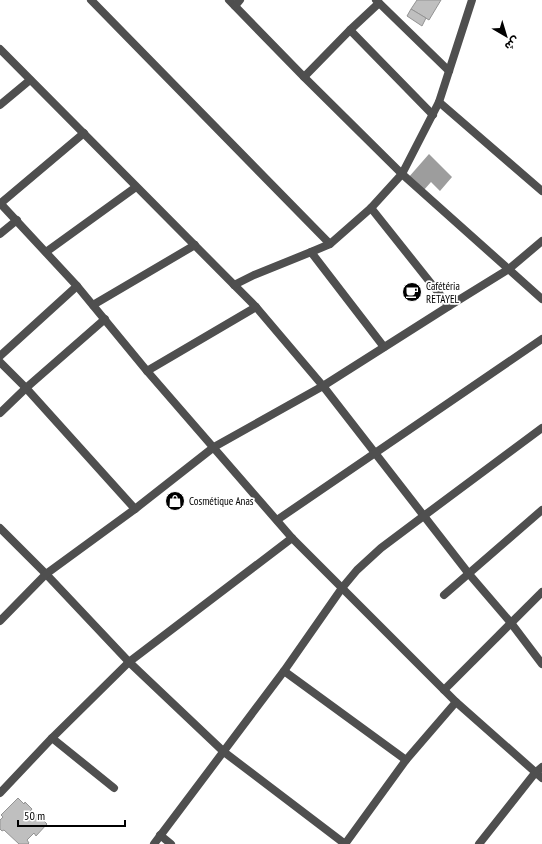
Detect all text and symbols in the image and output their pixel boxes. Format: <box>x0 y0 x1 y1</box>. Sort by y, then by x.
north arrow <box>486 16 526 56</box>
text: ش <box>502 34 522 54</box>
place label: Cafétéria RETAYEL <box>426 279 460 306</box>
cafe icon: Cafétéria RETAYEL <box>401 281 423 303</box>
shop icon: Cosmétique Anas <box>164 490 186 512</box>
place label: Cosmétique Anas <box>189 494 254 508</box>
scale bar <box>18 802 125 828</box>
text: 50 m <box>24 808 45 823</box>

